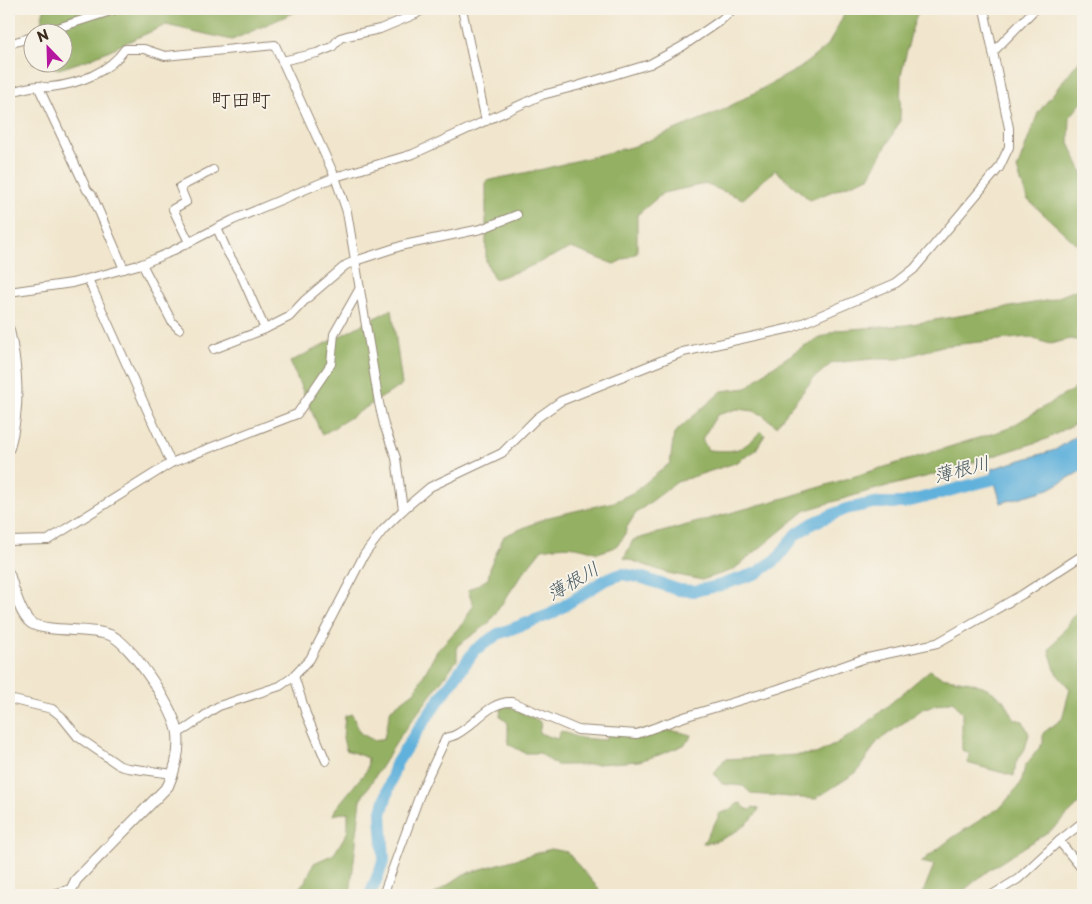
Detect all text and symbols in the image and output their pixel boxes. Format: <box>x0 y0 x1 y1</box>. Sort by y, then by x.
north arrow <box>22 22 72 72</box>
text: N <box>34 24 52 47</box>
district label: 町田町 <box>211 84 271 114</box>
water label: 薄根川 <box>930 448 992 488</box>
water label: 薄根川 <box>540 554 604 606</box>

